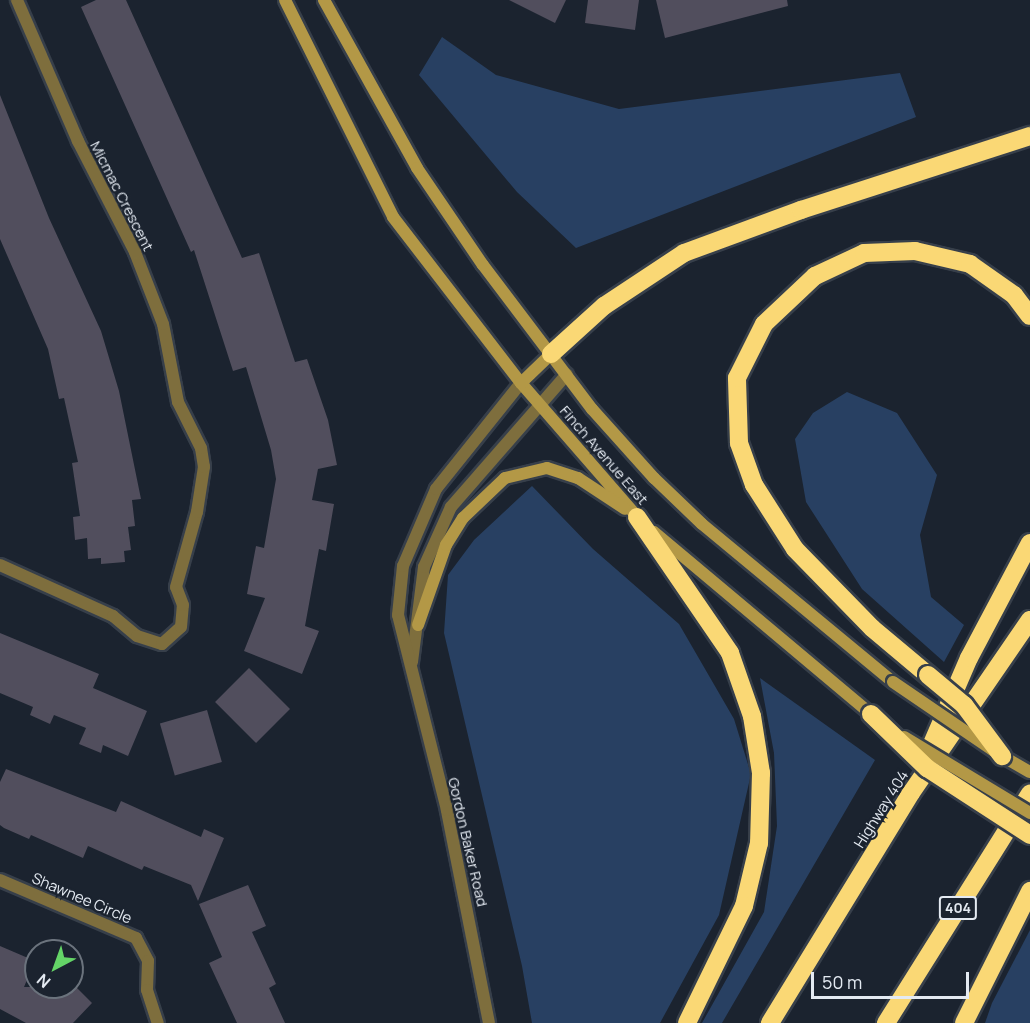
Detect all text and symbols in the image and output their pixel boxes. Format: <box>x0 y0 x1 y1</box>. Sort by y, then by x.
street label: Micmac Crescent <box>87 138 157 254</box>
street label: Finch Avenue East <box>556 402 652 508</box>
street label: Highway 404 <box>850 767 912 851</box>
street label: Gordon Baker Road <box>444 776 492 908</box>
street label: Shawnee Circle <box>29 869 135 927</box>
road number: 404 <box>938 897 978 919</box>
north arrow <box>24 939 84 999</box>
scale bar <box>814 960 972 998</box>
text: N <box>32 969 55 993</box>
text: 50 m <box>822 970 862 994</box>

